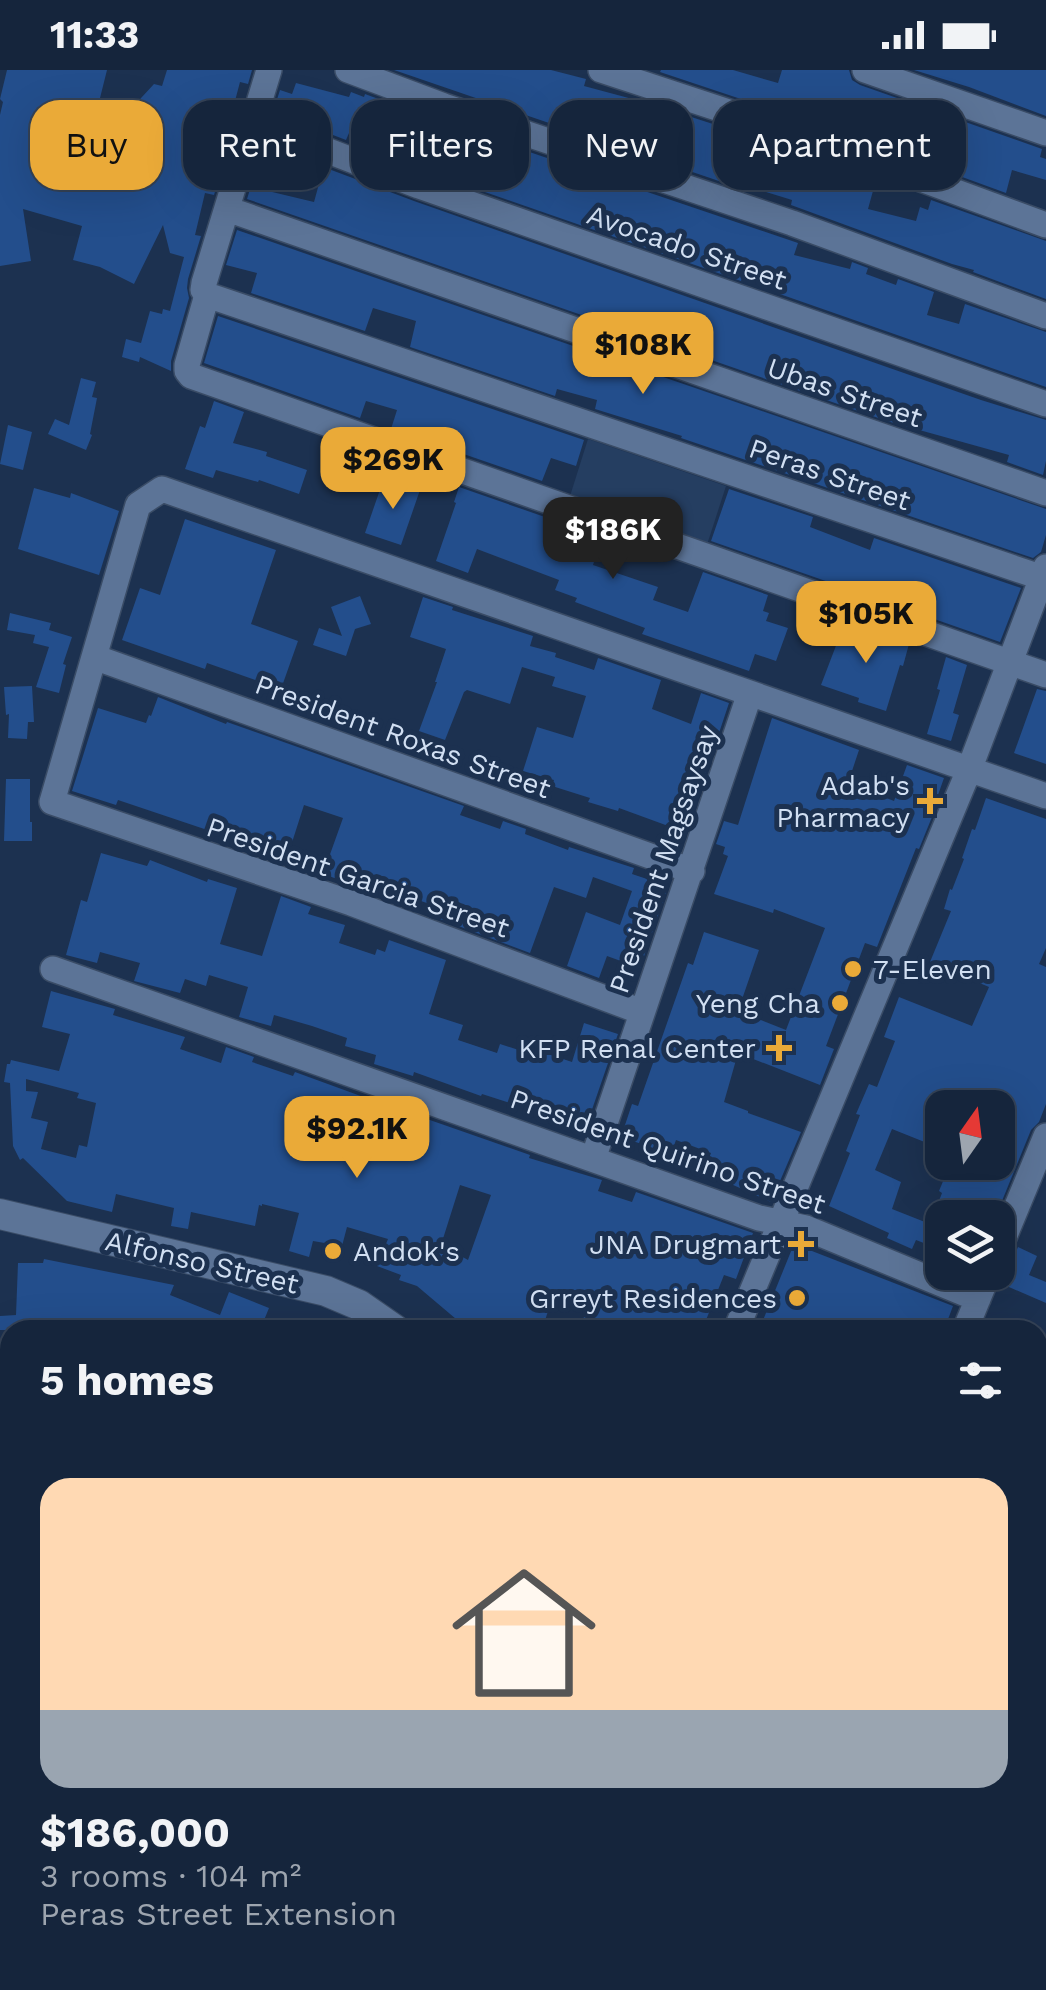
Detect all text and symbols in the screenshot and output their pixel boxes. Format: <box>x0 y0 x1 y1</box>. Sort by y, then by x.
text: 11:33 <box>50 13 139 57</box>
chip: Buy <box>30 100 163 190</box>
chip: Rent <box>183 100 331 190</box>
chip: Filters <box>351 100 529 190</box>
chip: New <box>549 100 693 190</box>
chip: Apartment <box>713 100 966 190</box>
street label: Avocado Street <box>583 198 791 297</box>
pin: $108K <box>573 312 713 397</box>
text: $108K <box>594 325 692 363</box>
street label: Ubas Street <box>763 351 927 434</box>
pin: $269K <box>323 427 463 512</box>
street label: Peras Street <box>745 431 915 518</box>
text: $269K <box>342 440 444 478</box>
pin: $186K <box>543 497 683 582</box>
text: $186K <box>565 510 661 548</box>
pin: $105K <box>796 581 936 666</box>
text: $105K <box>818 594 914 632</box>
street label: President Roxas Street <box>251 668 555 805</box>
street label: President Magsaysay <box>602 720 725 997</box>
place label: Adab's Pharmacy <box>776 769 911 834</box>
marker: Adab's Pharmacy <box>919 790 941 812</box>
street label: President Garcia Street <box>202 810 514 945</box>
place label: 7-Eleven <box>873 953 992 986</box>
marker: 7-Eleven <box>842 958 864 980</box>
place label: Yeng Cha <box>696 987 820 1020</box>
marker: Yeng Cha <box>829 992 851 1014</box>
place label: KFP Renal Center <box>518 1032 756 1065</box>
marker: KFP Renal Center <box>766 1035 792 1061</box>
street label: President Quirino Street <box>506 1082 830 1221</box>
north arrow <box>925 1090 1015 1180</box>
map controls <box>925 1090 1015 1290</box>
pin: $92.1K <box>276 1096 438 1181</box>
text: $92.1K <box>306 1109 408 1147</box>
button: layers <box>925 1200 1015 1290</box>
street label: Alfonso Street <box>102 1224 302 1301</box>
place label: JNA Drugmart <box>589 1228 781 1261</box>
marker: JNA Drugmart <box>790 1233 812 1255</box>
place label: Andok's <box>353 1235 460 1268</box>
marker: Andok's <box>322 1240 344 1262</box>
place label: Grreyt Residences <box>529 1282 777 1315</box>
marker: Grreyt Residences <box>786 1287 808 1309</box>
icon: filters <box>953 1353 1008 1408</box>
text: 5 homes <box>40 1356 214 1405</box>
icon: home <box>434 1543 614 1723</box>
text: $186,000 <box>40 1808 230 1857</box>
text: 3 rooms · 104 m² <box>40 1857 301 1895</box>
text: Peras Street Extension <box>40 1895 397 1933</box>

